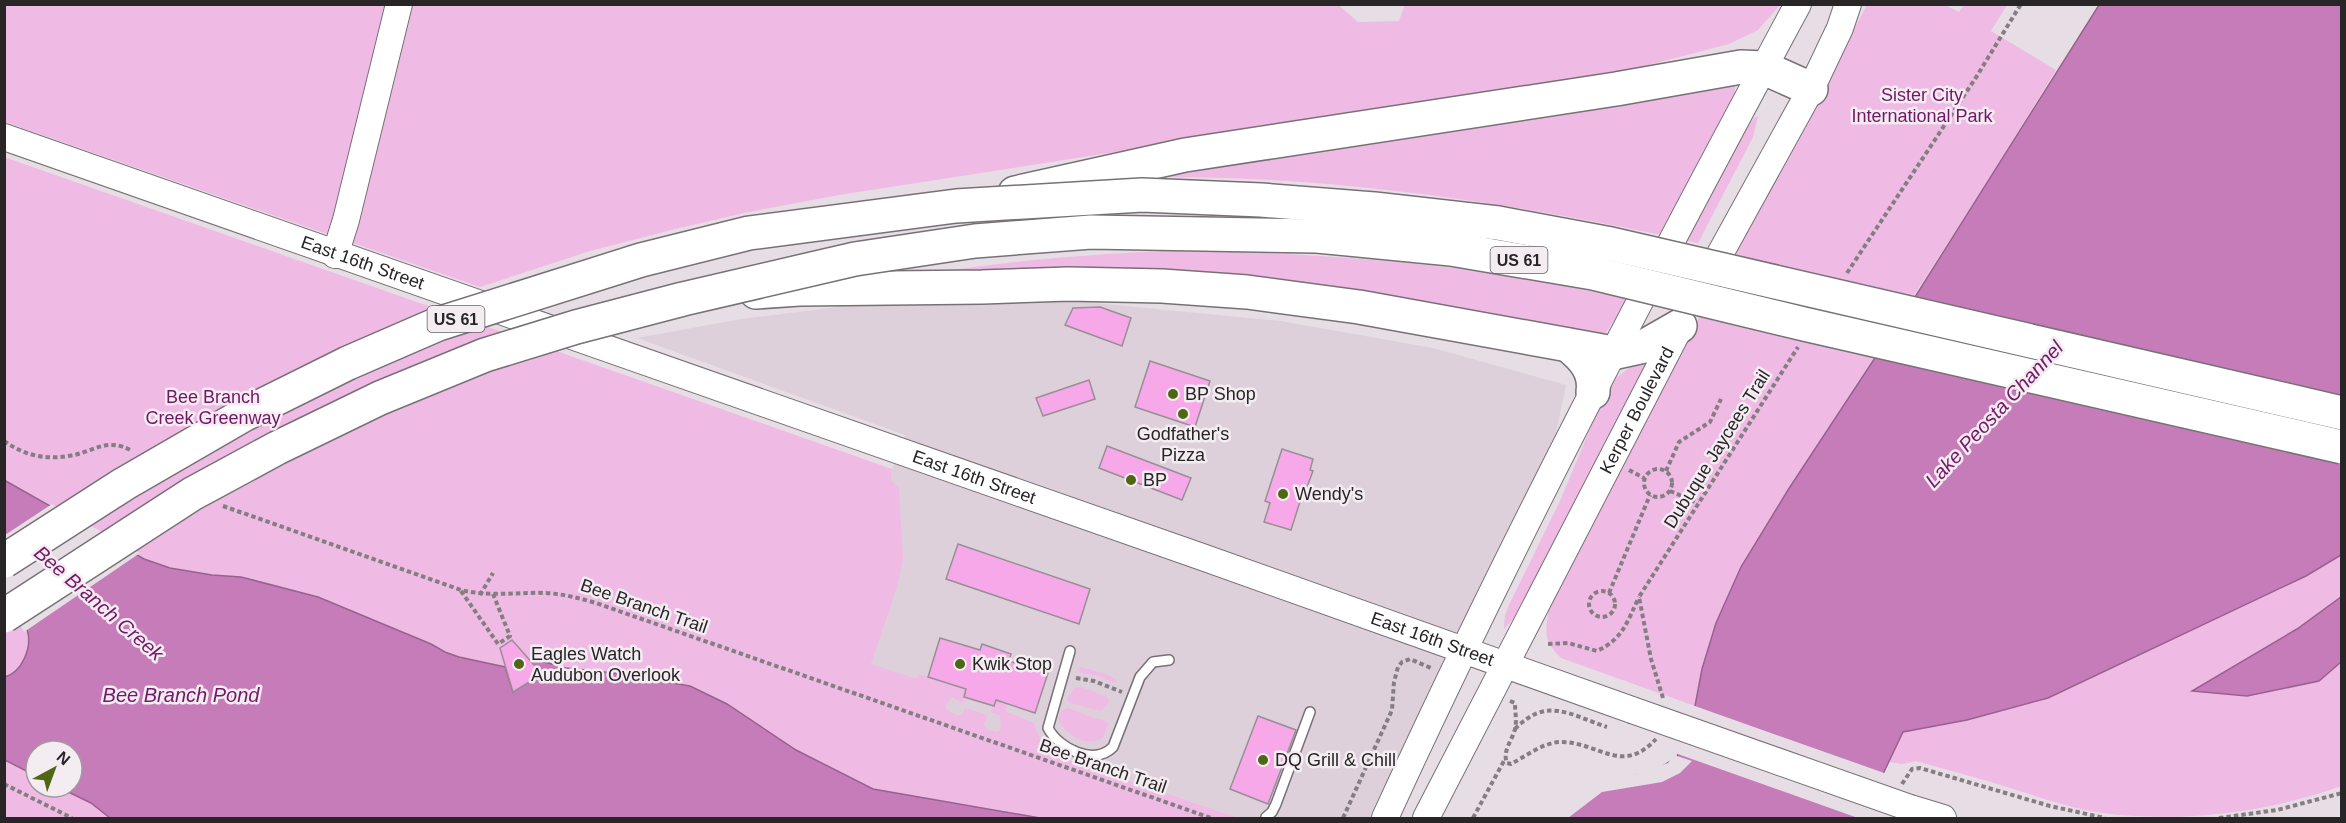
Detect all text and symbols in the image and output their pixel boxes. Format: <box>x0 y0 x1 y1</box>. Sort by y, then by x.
park label: Sister City International Park <box>1851 85 1994 126</box>
street label: East 16th Street <box>298 232 427 294</box>
road number: US 61 <box>1490 247 1547 273</box>
road number: US 61 <box>428 306 484 332</box>
water label: Lake Peosta Channel <box>1921 336 2068 491</box>
street label: Kerper Boulevard <box>1596 343 1678 477</box>
street label: Dubuque Jaycees Trail <box>1660 366 1774 532</box>
place label: BP Shop <box>1185 384 1256 404</box>
park label: Bee Branch Creek Greenway <box>145 387 281 428</box>
marker: BP Shop <box>1166 387 1180 401</box>
marker: Godfather's Pizza <box>1176 407 1190 421</box>
place label: Godfather's Pizza <box>1137 424 1229 465</box>
street label: East 16th Street <box>910 446 1038 508</box>
place label: BP <box>1143 470 1167 490</box>
marker: BP <box>1124 473 1138 487</box>
place label: Wendy's <box>1295 484 1363 504</box>
marker: Wendy's <box>1276 487 1290 501</box>
water label: Bee Branch Creek <box>30 541 169 666</box>
street label: Bee Branch Trail <box>578 575 710 637</box>
street label: East 16th Street <box>1368 608 1497 670</box>
place label: Eagles Watch Audubon Overlook <box>531 644 681 685</box>
place label: Kwik Stop <box>972 654 1052 674</box>
marker: Eagles Watch Audubon Overlook <box>512 657 526 671</box>
marker: Kwik Stop <box>953 657 967 671</box>
water label: Bee Branch Pond <box>103 684 260 706</box>
street label: Bee Branch Trail <box>1037 735 1169 797</box>
north arrow <box>24 739 84 799</box>
text: N <box>54 748 73 768</box>
place label: DQ Grill & Chill <box>1275 750 1396 770</box>
marker: DQ Grill & Chill <box>1256 753 1270 767</box>

